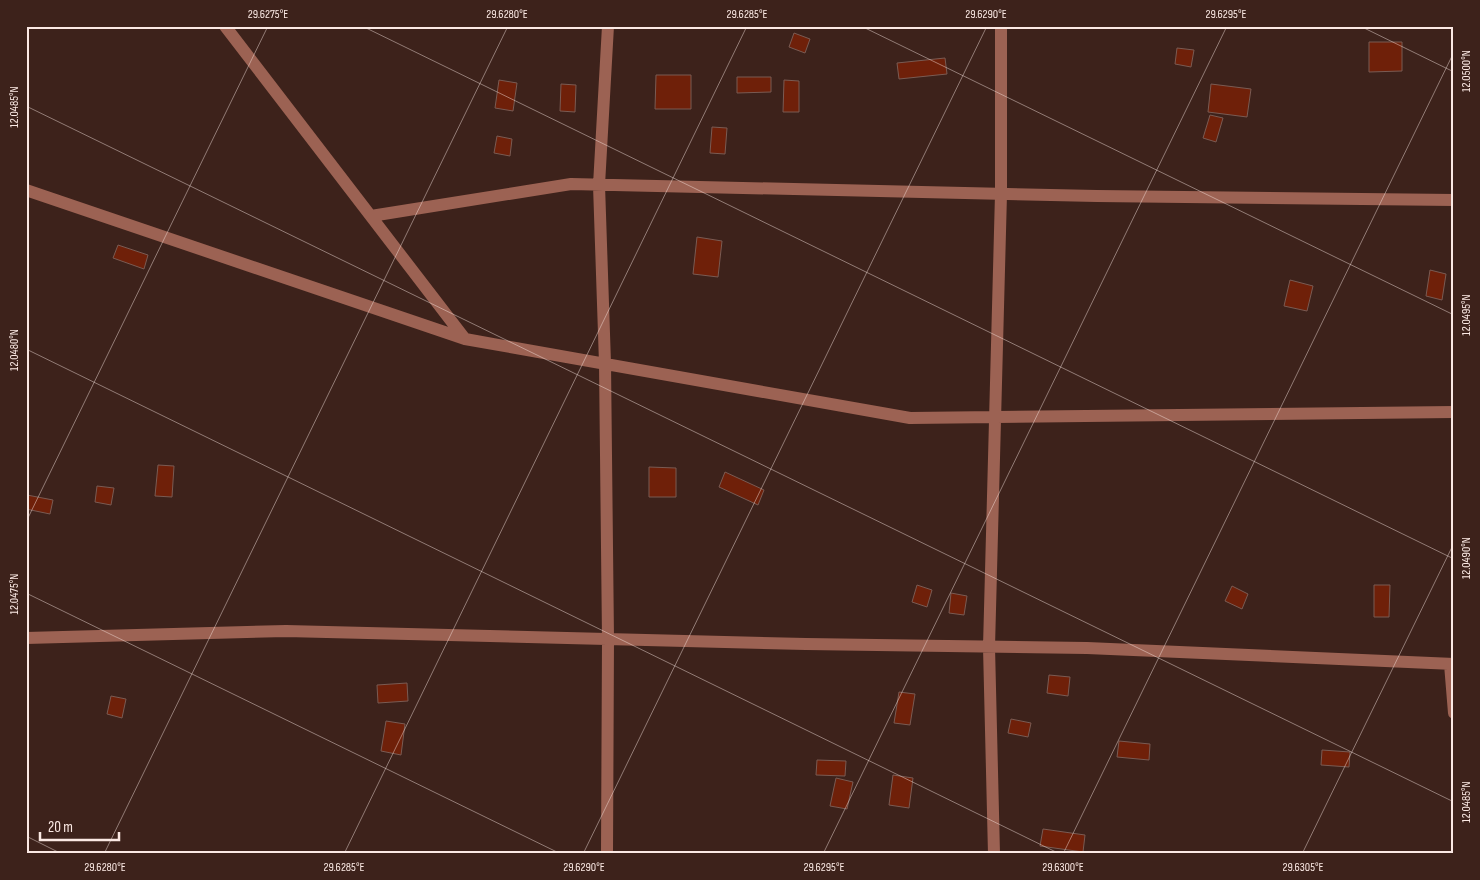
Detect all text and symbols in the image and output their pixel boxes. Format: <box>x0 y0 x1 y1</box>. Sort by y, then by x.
text: 29.6275°E <box>248 7 288 22</box>
text: 29.6280°E <box>486 7 528 22</box>
text: 29.6285°E <box>727 7 767 22</box>
text: 29.6290°E <box>965 7 1007 22</box>
text: 29.6295°E <box>1206 7 1247 22</box>
text: 12.0500°N <box>1459 50 1474 92</box>
text: 12.0485°N <box>7 86 22 128</box>
text: 12.0495°N <box>1459 294 1474 336</box>
text: 12.0480°N <box>7 329 22 371</box>
text: 12.0490°N <box>1459 537 1474 579</box>
text: 12.0475°N <box>7 574 22 614</box>
text: 12.0485°N <box>1459 781 1474 823</box>
scale bar <box>40 810 119 842</box>
text: 20 m <box>48 818 73 837</box>
text: 29.6280°E <box>84 860 126 875</box>
text: 29.6285°E <box>324 860 364 875</box>
text: 29.6290°E <box>563 860 605 875</box>
text: 29.6295°E <box>804 860 845 875</box>
text: 29.6300°E <box>1042 860 1084 875</box>
text: 29.6305°E <box>1283 860 1324 875</box>

